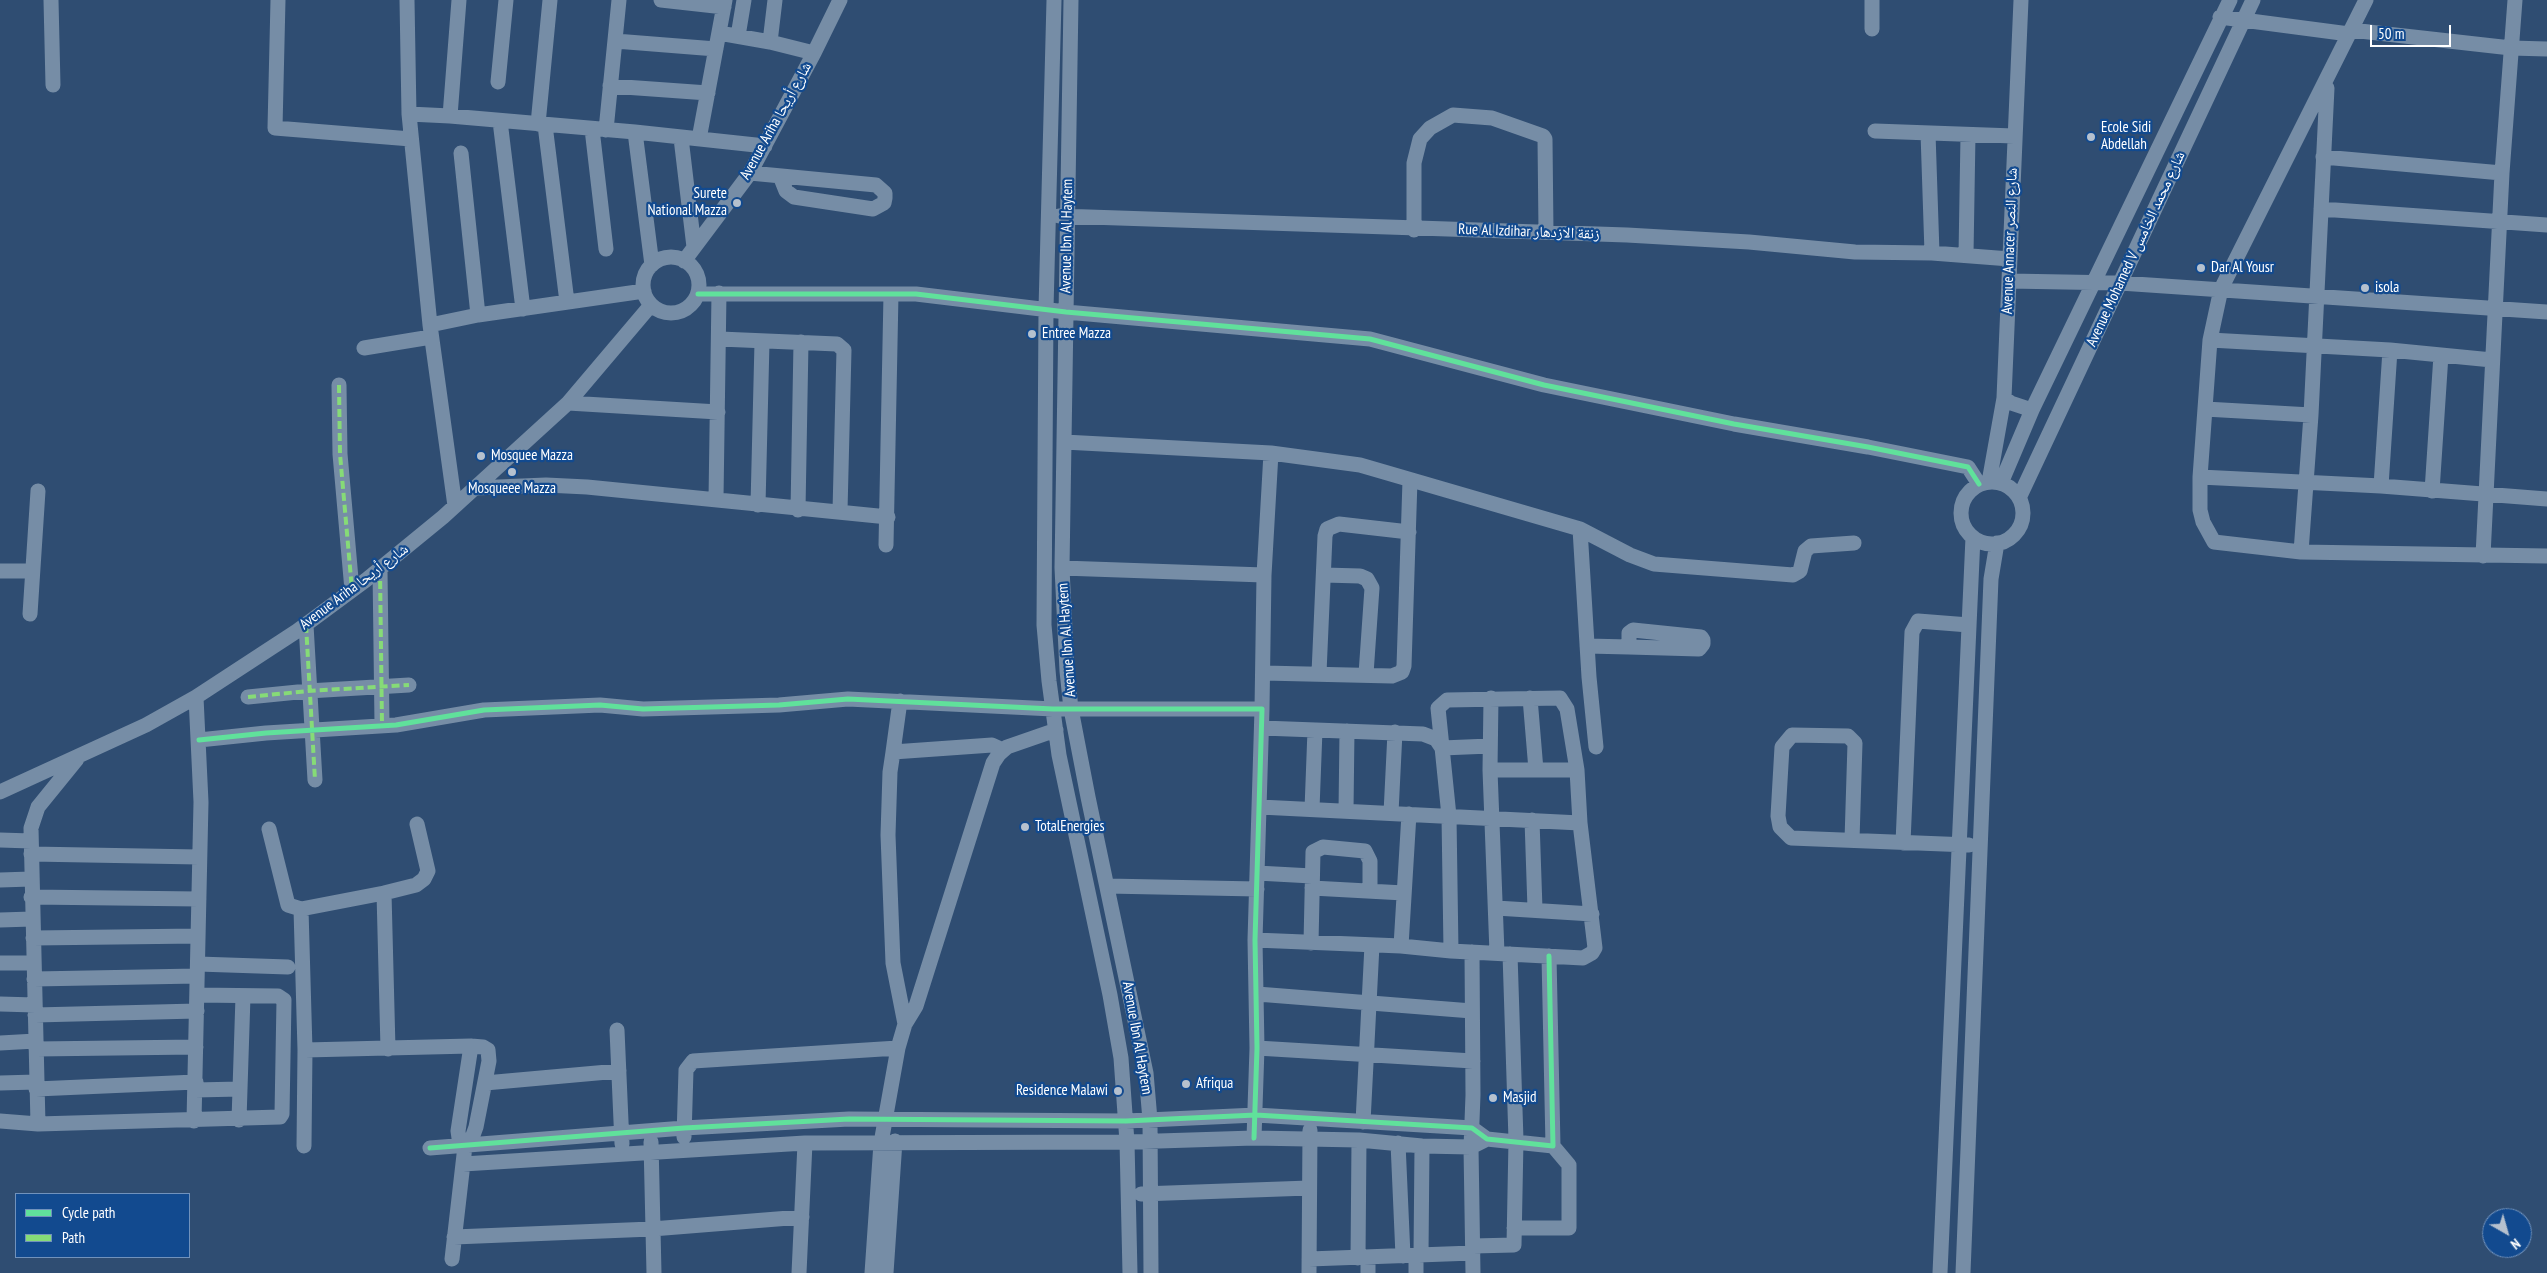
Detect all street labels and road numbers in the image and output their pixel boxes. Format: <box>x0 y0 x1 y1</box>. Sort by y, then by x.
street label: Avenue Ariha شارع أريحا <box>736 59 816 183</box>
street label: Avenue Mohamed V شارع محمد الخامس <box>2083 149 2189 349</box>
street label: Avenue Annacer شارع النصر <box>1998 167 2022 315</box>
street label: Avenue Ibn Al Haytem <box>1057 179 1077 293</box>
street label: Rue Al Izdihar زنقة الازدهار <box>1458 221 1600 243</box>
street label: Avenue Ariha شارع أريحا <box>296 540 412 634</box>
street label: Avenue Ibn Al Haytem <box>1054 582 1080 698</box>
street label: Avenue Ibn Al Haytem <box>1118 980 1156 1096</box>

